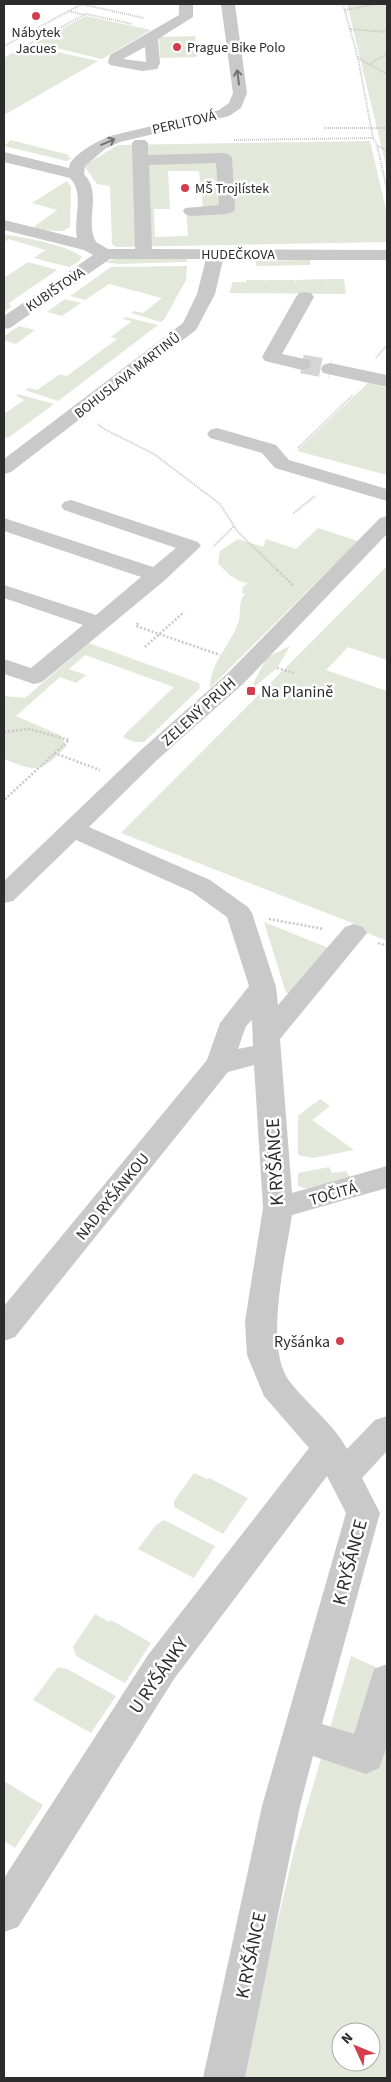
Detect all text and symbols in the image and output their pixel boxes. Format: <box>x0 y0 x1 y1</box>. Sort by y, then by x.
marker: Nábytek Jacues <box>30 10 42 22</box>
place label: Nábytek Jacues <box>12 23 60 59</box>
place label: Prague Bike Polo <box>187 38 285 58</box>
marker: Prague Bike Polo <box>171 41 183 53</box>
one-way arrow <box>233 70 243 86</box>
street label: PERLITOVÁ <box>150 106 218 140</box>
one-way arrow <box>100 137 115 147</box>
place label: MŠ Trojlístek <box>195 179 269 199</box>
marker: MŠ Trojlístek <box>179 182 191 194</box>
street label: HUDEČKOVA <box>201 245 275 265</box>
street label: KUBIŠTOVA <box>22 263 89 317</box>
street label: BOHUSLAVA MARTINŮ <box>70 328 185 424</box>
street label: ZELENÝ PRUH <box>157 672 241 751</box>
place label: Na Planině <box>261 681 333 703</box>
marker: Na Planině <box>245 685 257 697</box>
street label: K RYŠÁNCE <box>260 1117 291 1207</box>
street label: NAD RYŠÁNKOU <box>71 1149 155 1245</box>
street label: TOČITÁ <box>307 1177 360 1211</box>
place label: Ryšánka <box>274 1331 330 1353</box>
marker: Ryšánka <box>334 1335 346 1347</box>
street label: K RYŠÁNCE <box>326 1516 375 1608</box>
street label: U RYŠÁNKY <box>123 1631 196 1720</box>
street label: K RYŠÁNCE <box>229 1909 274 2001</box>
north arrow <box>331 2022 381 2072</box>
text: N <box>337 2028 358 2049</box>

